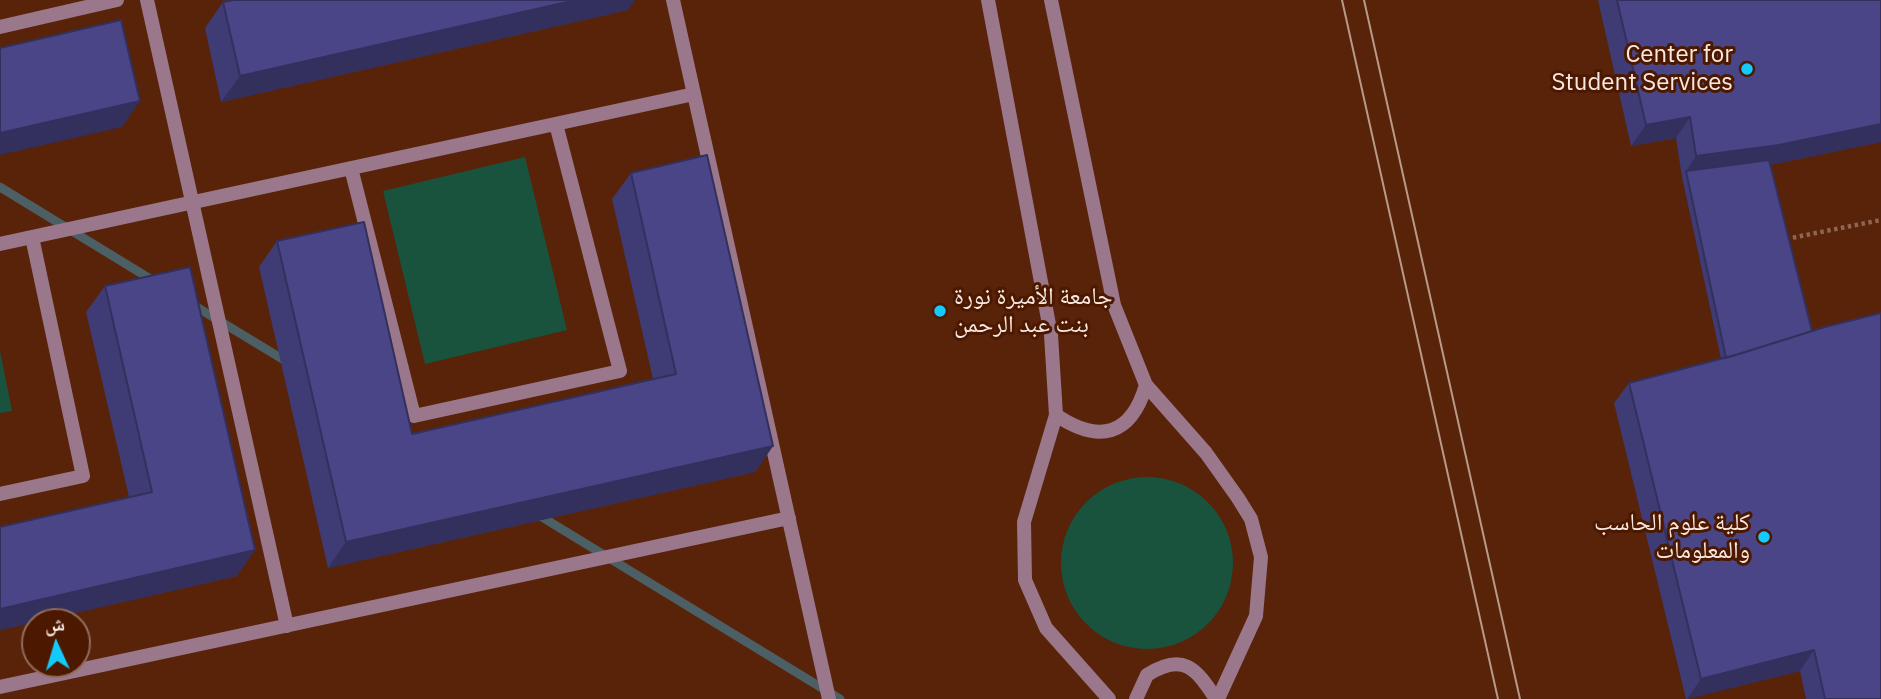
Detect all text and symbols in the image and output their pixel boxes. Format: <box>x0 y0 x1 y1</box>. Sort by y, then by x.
place label: Center for Student Services <box>1551 41 1733 97</box>
marker: Center for Student Services <box>1739 61 1755 77</box>
place label: جامعة الأميرة نورة بنت عبد الرحمن <box>954 283 1112 339</box>
marker: جامعة الأميرة نورة بنت عبد الرحمن <box>932 303 948 319</box>
place label: كلية علوم الحاسب والمعلومات <box>1594 509 1750 565</box>
marker: كلية علوم الحاسب والمعلومات <box>1756 529 1772 545</box>
north arrow <box>21 608 91 678</box>
text: ش <box>44 611 66 637</box>

